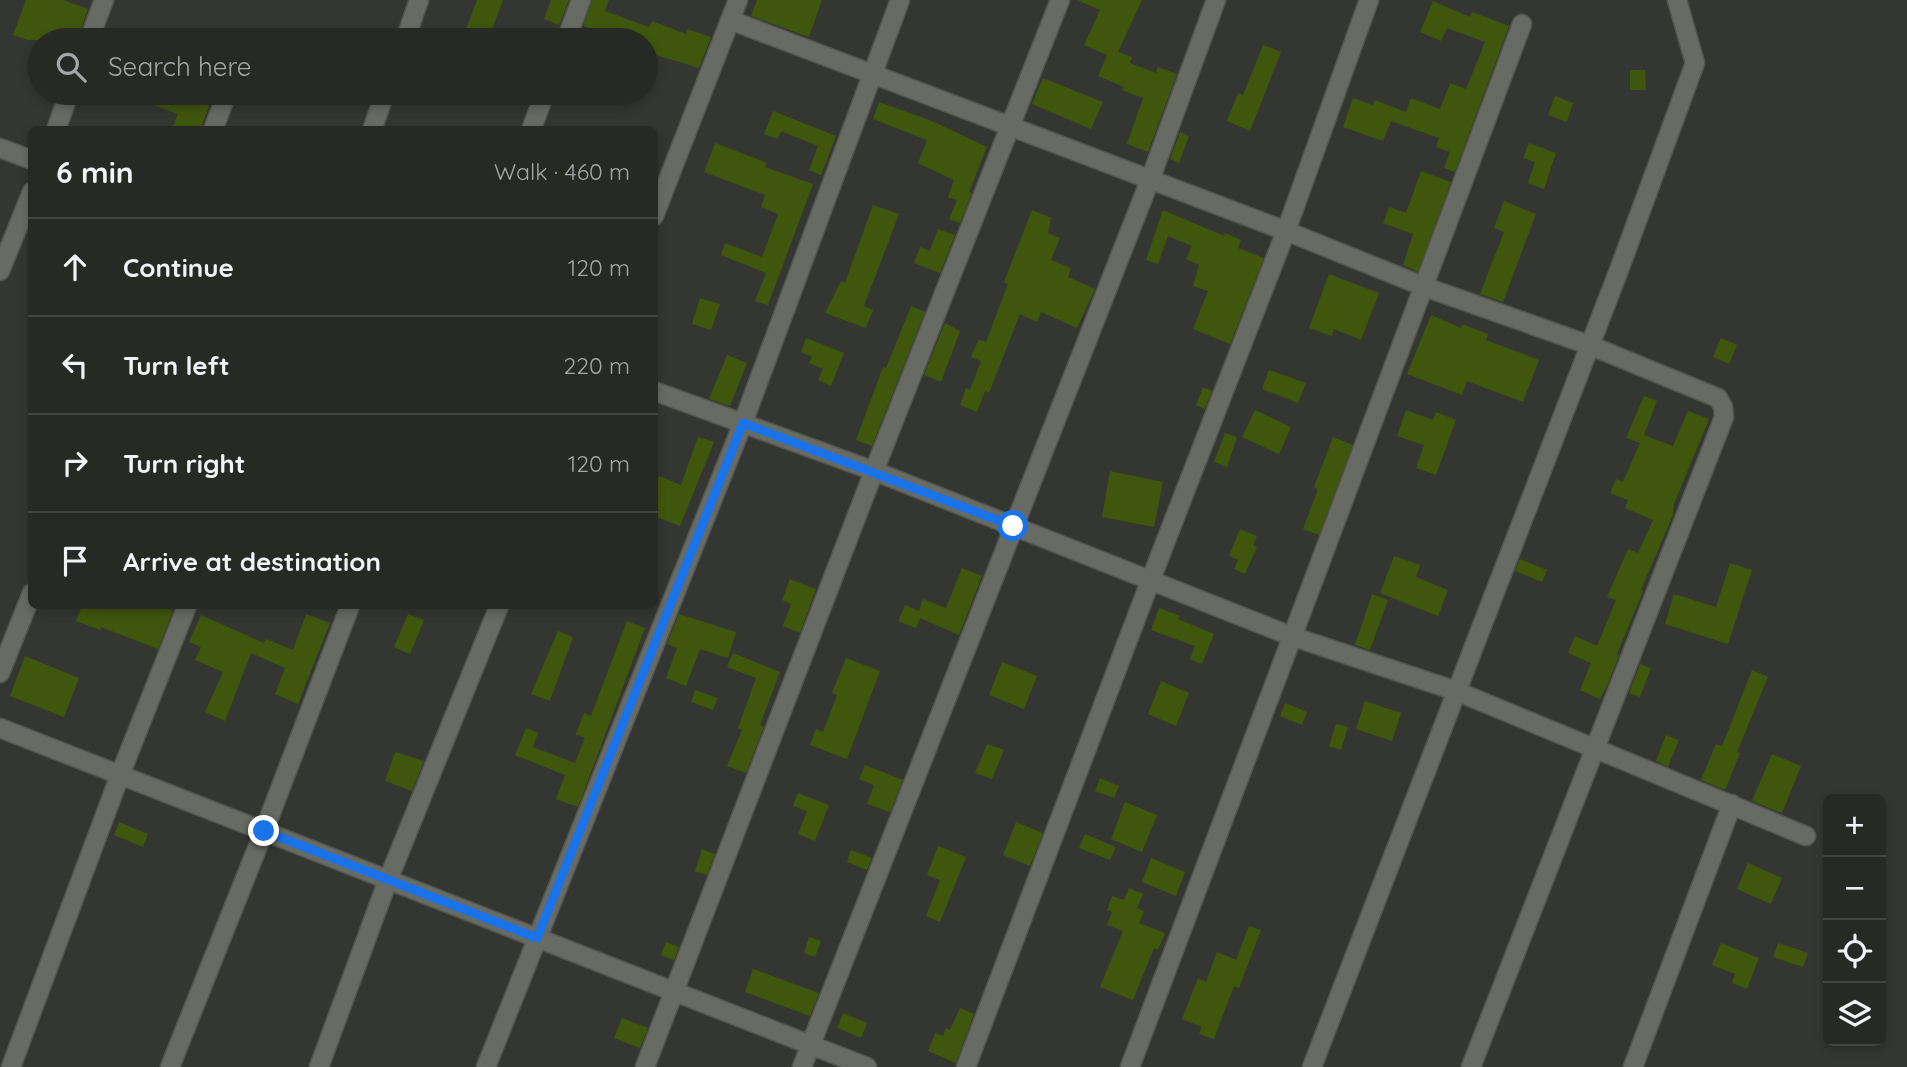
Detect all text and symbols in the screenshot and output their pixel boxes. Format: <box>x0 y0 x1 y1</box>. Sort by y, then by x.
search box <box>28 28 658 105</box>
icon: search <box>52 48 90 86</box>
text: Search here <box>108 50 252 83</box>
text: 6 min <box>56 153 134 191</box>
text: Walk · 460 m <box>494 157 630 186</box>
icon: ahead <box>56 248 94 286</box>
text: Continue <box>123 251 234 284</box>
text: 120 m <box>568 253 630 282</box>
icon: left <box>56 346 94 384</box>
text: Turn left <box>123 349 230 382</box>
text: 220 m <box>564 351 630 380</box>
icon: right <box>56 444 94 482</box>
text: Turn right <box>123 447 245 480</box>
text: 120 m <box>568 449 630 478</box>
route start <box>997 510 1028 541</box>
icon: arrive <box>56 542 94 580</box>
text: Arrive at destination <box>123 545 381 578</box>
map controls <box>1823 794 1886 1046</box>
button: + <box>1823 794 1886 857</box>
route end <box>248 815 279 846</box>
button: − <box>1823 857 1886 920</box>
button: locate <box>1823 920 1886 983</box>
button: layers <box>1823 983 1886 1046</box>

